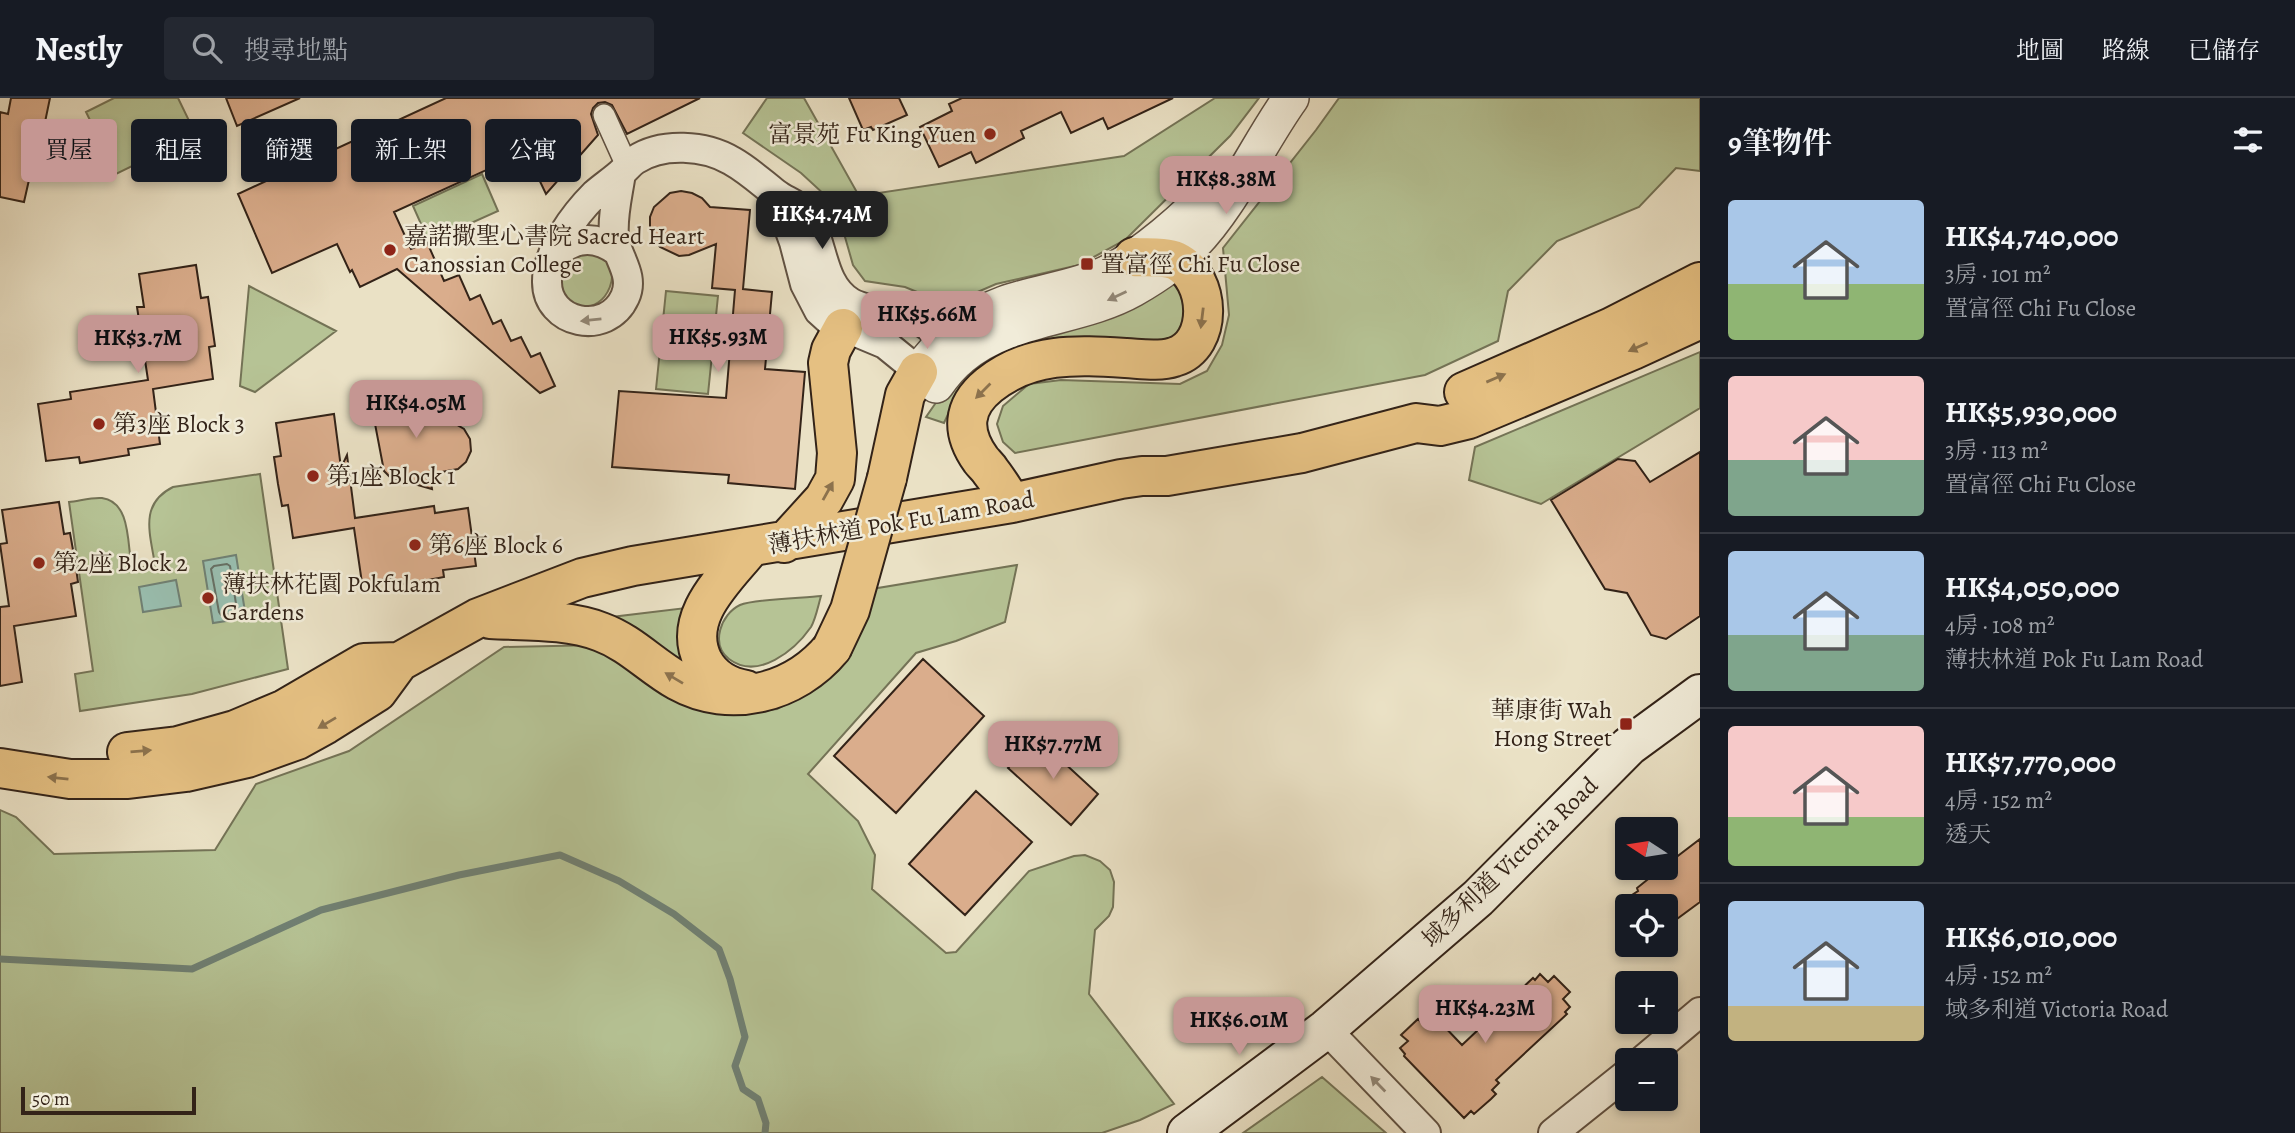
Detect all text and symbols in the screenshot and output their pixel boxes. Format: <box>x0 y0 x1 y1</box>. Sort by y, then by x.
search box <box>164 17 654 80</box>
text: Nestly <box>35 26 122 71</box>
icon: search <box>188 29 226 67</box>
text: 搜尋地點 <box>244 33 348 68</box>
text: 地圖 <box>2016 34 2064 66</box>
text: 路線 <box>2102 34 2150 66</box>
text: 已儲存 <box>2188 34 2260 66</box>
place label: 富景苑 Fu King Yuen <box>768 118 976 150</box>
chip: 買屋 <box>21 119 117 182</box>
chip: 租屋 <box>131 119 227 182</box>
chip: 篩選 <box>241 119 337 182</box>
chip: 新上架 <box>351 119 471 182</box>
chip: 公寓 <box>485 119 581 182</box>
icon: filters <box>2229 121 2267 159</box>
text: 9筆物件 <box>1728 123 1832 163</box>
marker: 富景苑 Fu King Yuen <box>982 126 998 142</box>
pin: HK$8.38M <box>1154 156 1298 216</box>
text: HK$8.38M <box>1176 163 1276 194</box>
pin: HK$4.74M <box>750 192 894 251</box>
text: HK$4.74M <box>772 198 872 229</box>
text: HK$4,740,000 <box>1945 216 2119 256</box>
place label: 嘉諾撒聖心書院 Sacred Heart Canossian College <box>404 220 704 280</box>
icon: home <box>1784 228 1868 312</box>
marker: 嘉諾撒聖心書院 Sacred Heart Canossian College <box>382 242 398 258</box>
place label: 置富徑 Chi Fu Close <box>1101 248 1300 280</box>
marker: 置富徑 Chi Fu Close <box>1079 256 1095 272</box>
text: 3房 · 101 m² <box>1945 259 2050 290</box>
one-way arrow <box>1107 290 1127 302</box>
pin: HK$5.66M <box>855 292 999 351</box>
text: 置富徑 Chi Fu Close <box>1945 293 2136 324</box>
text: HK$5.66M <box>877 298 977 329</box>
one-way arrow <box>1196 307 1207 329</box>
one-way arrow <box>580 314 602 325</box>
pin: HK$5.93M <box>646 314 790 374</box>
pin: HK$3.7M <box>73 316 203 375</box>
text: HK$5.93M <box>668 321 768 352</box>
text: HK$3.7M <box>94 322 182 353</box>
one-way arrow <box>1628 341 1648 353</box>
one-way arrow <box>1486 372 1506 384</box>
pin: HK$4.05M <box>344 380 488 440</box>
one-way arrow <box>975 383 992 400</box>
text: HK$4.05M <box>366 387 466 418</box>
text: HK$5,930,000 <box>1945 392 2117 432</box>
icon: home <box>1784 404 1868 488</box>
place label: 第3座 Block 3 <box>113 408 245 440</box>
marker: 第3座 Block 3 <box>91 416 107 432</box>
text: 3房 · 113 m² <box>1945 435 2048 466</box>
place label: 第1座 Block 1 <box>327 460 455 492</box>
marker: 第1座 Block 1 <box>305 468 321 484</box>
text: 置富徑 Chi Fu Close <box>1945 469 2136 500</box>
one-way arrow <box>822 481 834 500</box>
street label: 薄扶林道 Pok Fu Lam Road <box>765 483 1037 561</box>
place label: 第6座 Block 6 <box>429 529 563 561</box>
marker: 第6座 Block 6 <box>407 537 423 553</box>
place label: 第2座 Block 2 <box>53 547 188 579</box>
marker: 第2座 Block 2 <box>31 555 47 571</box>
text: HK$4,050,000 <box>1945 567 2120 607</box>
place label: 薄扶林花園 Pokfulam Gardens <box>222 568 441 628</box>
icon: home <box>1784 579 1868 663</box>
marker: 薄扶林花園 Pokfulam Gardens <box>200 590 216 606</box>
text: 4房 · 108 m² <box>1945 610 2055 641</box>
text: 薄扶林道 Pok Fu Lam Road <box>1945 644 2203 675</box>
one-way arrow <box>664 672 683 684</box>
place label: 華康街 Wah Hong Street <box>1491 694 1612 754</box>
marker: 華康街 Wah Hong Street <box>1618 716 1634 732</box>
one-way arrow <box>317 717 336 729</box>
pin: HK$7.77M <box>981 722 1125 781</box>
text: HK$7.77M <box>1004 728 1102 759</box>
text: HK$7,770,000 <box>1945 742 2116 782</box>
one-way arrow <box>130 745 152 756</box>
icon: home <box>1784 754 1868 838</box>
street label: 域多利道 Victoria Road <box>1415 769 1605 954</box>
one-way arrow <box>47 772 69 783</box>
text: 4房 · 152 m² <box>1945 785 2052 816</box>
north arrow <box>1615 817 1678 880</box>
map controls <box>1615 817 1678 1111</box>
text: 透天 <box>1945 819 1991 850</box>
button: locate <box>1615 894 1678 957</box>
text: HK$6,010,000 <box>1945 917 2117 957</box>
icon: home <box>1784 929 1868 1013</box>
text: 4房 · 152 m² <box>1945 960 2052 991</box>
button: + <box>1615 971 1678 1034</box>
pin: HK$4.23M <box>1413 986 1557 1045</box>
text: HK$4.23M <box>1435 992 1535 1023</box>
text: 域多利道 Victoria Road <box>1945 994 2168 1025</box>
pin: HK$6.01M <box>1167 998 1311 1057</box>
text: HK$6.01M <box>1189 1004 1289 1035</box>
button: − <box>1615 1048 1678 1111</box>
one-way arrow <box>1371 1076 1387 1093</box>
scale bar <box>21 1084 196 1116</box>
text: 50 m <box>32 1086 70 1112</box>

